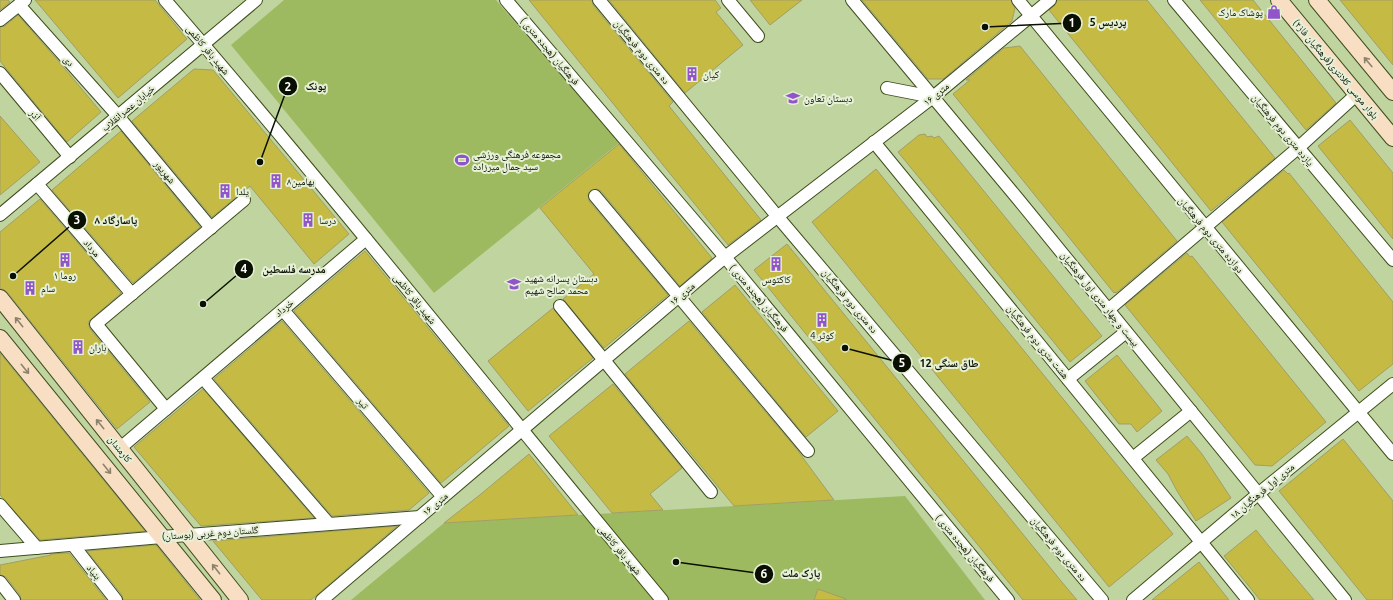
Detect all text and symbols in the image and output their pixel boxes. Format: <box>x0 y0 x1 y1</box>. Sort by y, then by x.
shop icon: پوشاک مارک <box>1266 4 1282 20</box>
place label: پوشاک مارک <box>1218 7 1263 19</box>
callout: پردیس 5 <box>1062 11 1135 34</box>
street label: فرهنگیان (هجده متری ) <box>518 15 582 88</box>
text: 1 <box>1069 16 1075 29</box>
text: پردیس 5 <box>1090 16 1127 30</box>
street label: بلوار موسی کلانتری(فرهنگیان فاز۲) <box>1290 17 1381 122</box>
street label: ده متری دوم فرهنگیان <box>611 18 672 87</box>
street label: شهید باقر کاظمی <box>183 23 232 78</box>
street label: دی <box>61 53 77 69</box>
one-way arrow <box>1364 57 1373 67</box>
building icon: کیان <box>684 66 700 82</box>
place label: کیان <box>703 69 719 81</box>
callout: پونک <box>278 75 335 98</box>
text: 2 <box>285 80 292 93</box>
text: پونک <box>306 80 327 93</box>
street label: ۱۶ متری <box>921 80 952 108</box>
street label: خیابان عصرانقلاب <box>99 82 158 134</box>
school or university icon: دبستان تعاون <box>785 90 801 106</box>
street label: یازده متری دوم فرهنگیان <box>1248 92 1316 169</box>
place label: دبستان تعاون <box>804 93 852 105</box>
street label: آذر <box>27 107 43 123</box>
place label: مجموعه فرهنگی ورزشی سید جمال میرزاده <box>473 149 561 173</box>
sports icon: مجموعه فرهنگی ورزشی سید جمال میرزاده <box>454 152 470 168</box>
street label: شهریور <box>152 158 178 186</box>
building icon: بهامین۸ <box>268 173 284 189</box>
place label: بهامین۸ <box>287 176 315 188</box>
building icon: یلدا <box>217 183 233 199</box>
place label: یلدا <box>236 186 249 197</box>
street label: دوازده متری دوم فرهنگیان <box>1175 195 1246 276</box>
callout: پاسارگاد ۸ <box>67 208 146 231</box>
building icon: درسا <box>300 212 316 228</box>
text: 3 <box>74 213 80 226</box>
text: پاسارگاد ۸ <box>95 214 138 227</box>
place label: درسا <box>319 215 336 226</box>
street label: مرداد <box>82 237 103 259</box>
street label: بیست و چهار متری اول فرهنگیان <box>1058 250 1142 349</box>
building icon: روما ۱ <box>57 252 73 268</box>
building icon: کاکتوس <box>768 256 784 272</box>
callout: مدرسه فلسطین <box>234 258 333 281</box>
text: 4 <box>241 262 248 275</box>
street label: فرهنگیان (هجده متری ) <box>727 262 791 335</box>
text: مدرسه فلسطین <box>262 263 326 277</box>
street label: ده متری دوم فرهنگیان <box>819 267 880 336</box>
place label: روما ۱ <box>54 270 76 281</box>
street label: شهید باقر کاظمی <box>391 272 439 327</box>
place label: دبستان پسرانه شهید محمد صالح شهیم <box>525 273 598 298</box>
place label: کاکتوس <box>761 274 791 286</box>
school or university icon: دبستان پسرانه شهید محمد صالح شهیم <box>506 276 522 292</box>
building icon: سام <box>22 280 38 296</box>
street label: ۱۶ متری <box>667 280 698 309</box>
place label: سام <box>41 283 55 296</box>
street label: خرداد <box>272 297 296 319</box>
street label: هشت متری دوم فرهنگیان <box>1003 303 1071 382</box>
building icon: کوثر 4 <box>814 312 830 328</box>
one-way arrow <box>15 317 23 328</box>
place label: کوثر 4 <box>810 330 834 341</box>
building icon: باران <box>70 339 86 355</box>
place label: باران <box>89 342 107 354</box>
callout: طاق سنگی 12 <box>892 352 987 375</box>
text: 5 <box>899 356 906 369</box>
text: طاق سنگی 12 <box>919 357 979 371</box>
one-way arrow <box>20 363 29 374</box>
street label: تیر <box>354 394 371 411</box>
one-way arrow <box>95 418 104 429</box>
street label: کارمندان <box>105 433 134 465</box>
street label: ۱۸ متری اول فرهنگیان <box>1228 461 1297 522</box>
one-way arrow <box>102 464 111 475</box>
street label: ۱۶ متری <box>420 490 451 519</box>
street label: فرهنگیان (هجده متری ) <box>933 512 997 585</box>
street label: ده متری دوم فرهنگیان <box>1028 515 1089 584</box>
street label: شهید باقر کاظمی <box>595 523 644 578</box>
street label: گلستان دوم غربی (بوستان) <box>161 524 259 544</box>
street label: بنیاد <box>85 562 103 582</box>
callout: پارک ملت <box>754 562 828 585</box>
one-way arrow <box>211 564 220 575</box>
text: 6 <box>761 567 768 580</box>
text: پارک ملت <box>782 567 821 580</box>

